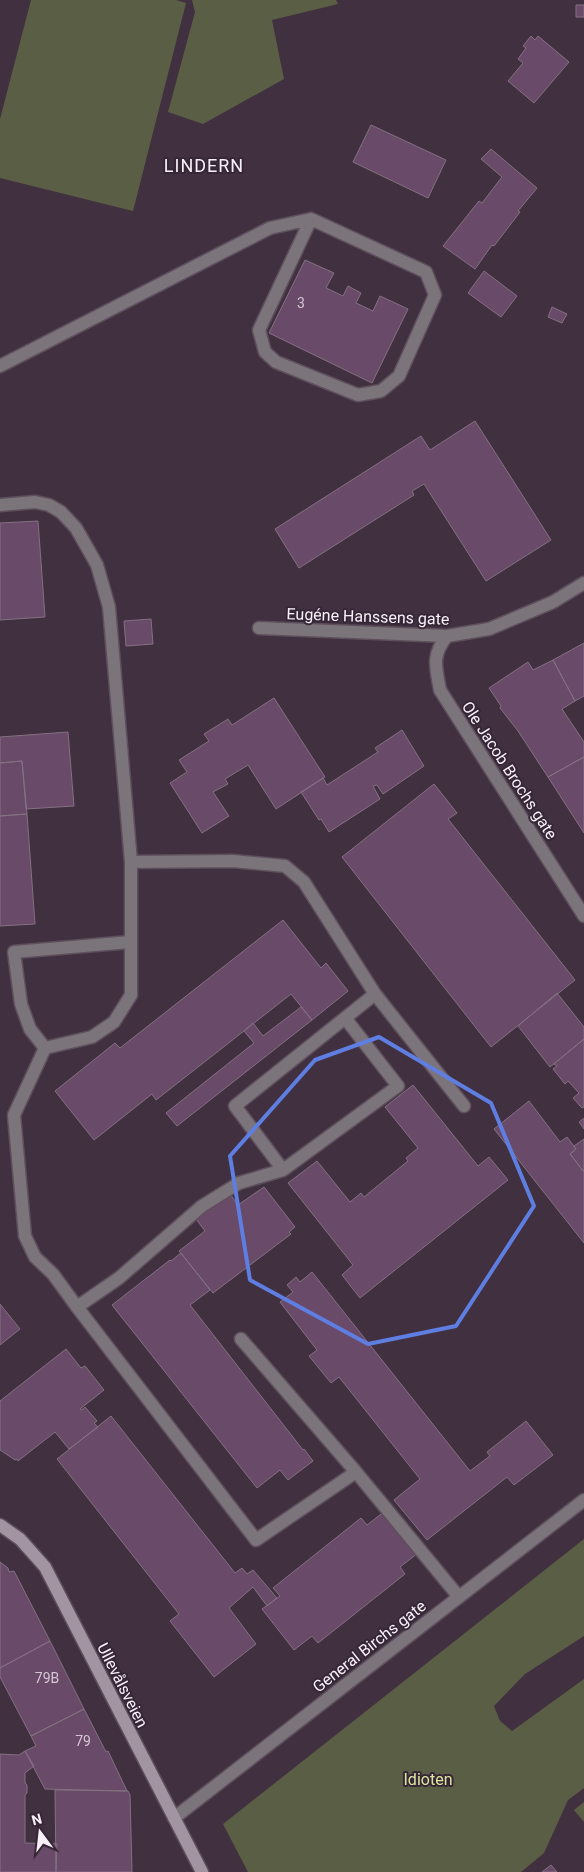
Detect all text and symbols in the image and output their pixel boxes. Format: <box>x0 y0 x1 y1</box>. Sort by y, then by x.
district label: LINDERN <box>164 155 244 176</box>
house number: 3 <box>297 295 305 311</box>
street label: Eugéne Hanssens gate <box>286 604 450 629</box>
street label: Ole Jacob Brochs gate <box>458 698 561 843</box>
street label: General Birchs gate <box>309 1596 430 1696</box>
street label: Ullevålsveien <box>93 1640 152 1731</box>
house number: 79B <box>35 1670 59 1686</box>
house number: 79 <box>75 1733 91 1749</box>
park label: Idioten <box>404 1770 452 1789</box>
north arrow <box>15 1807 65 1857</box>
text: N <box>30 1810 43 1828</box>

